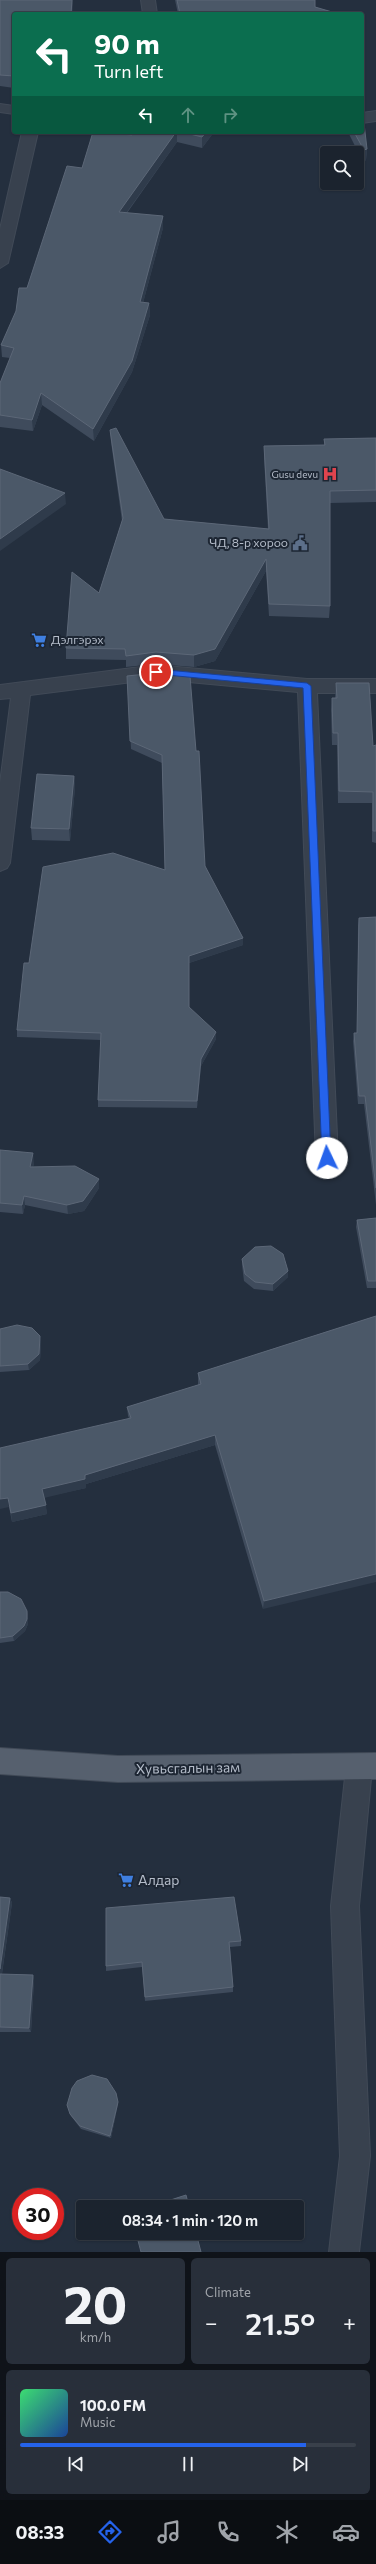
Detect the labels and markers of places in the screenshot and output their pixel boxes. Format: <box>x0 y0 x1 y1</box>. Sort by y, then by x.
hospital icon: Gusu devu <box>321 465 339 483</box>
place label: Gusu devu <box>271 468 318 480</box>
public building icon: ЧД, 8-р хороо <box>291 534 309 552</box>
place label: ЧД, 8-р хороо <box>209 535 288 549</box>
supermarket icon: Дэлгэрэх <box>30 631 48 649</box>
place label: Дэлгэрэх <box>51 632 104 646</box>
pin <box>139 655 173 689</box>
supermarket icon: Алдар <box>117 1871 135 1889</box>
place label: Алдар <box>138 1871 179 1888</box>

